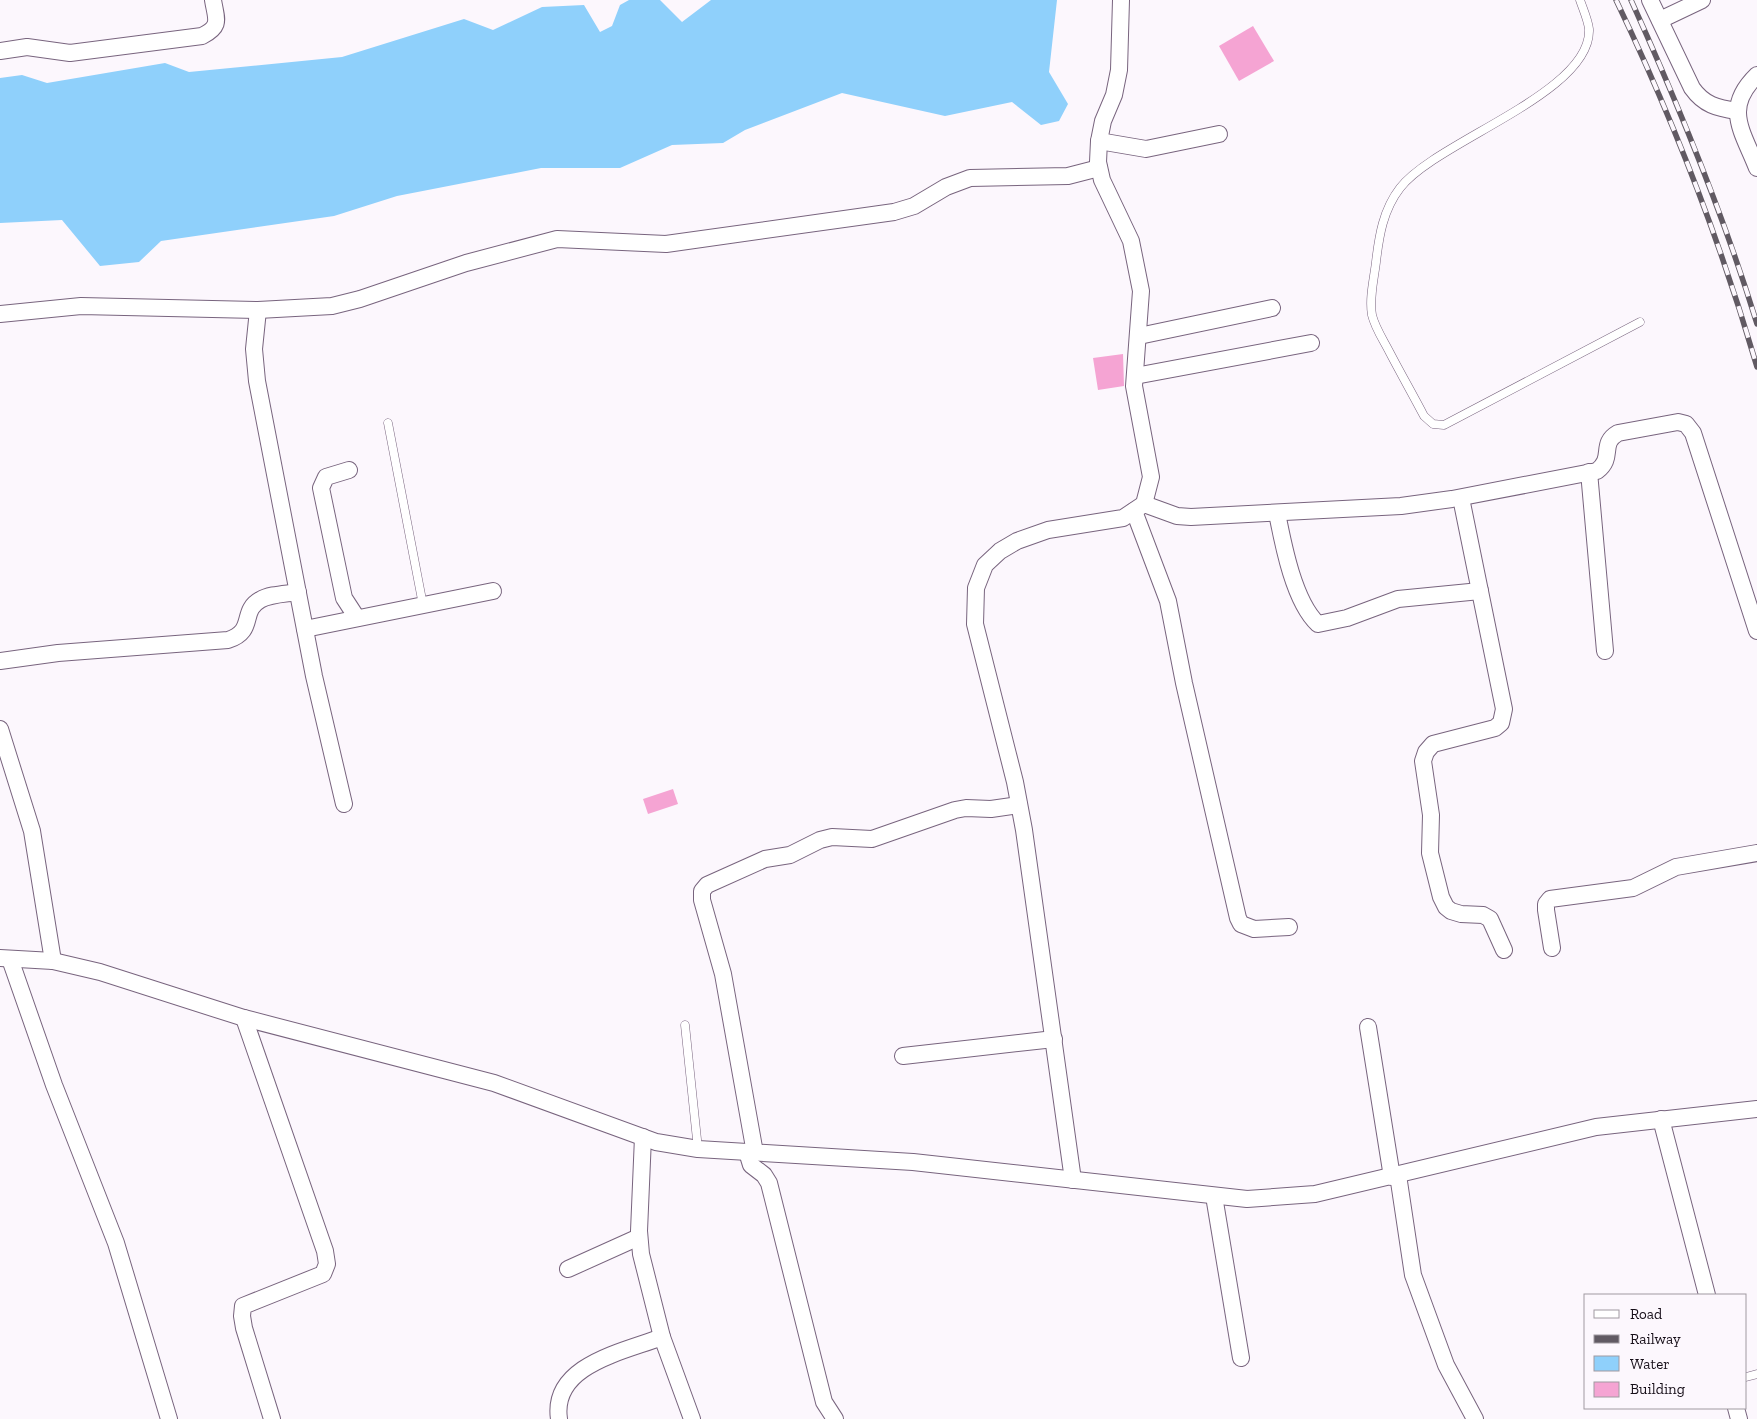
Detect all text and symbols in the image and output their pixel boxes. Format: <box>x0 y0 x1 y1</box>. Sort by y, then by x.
legend <box>1584 1294 1747 1409</box>
text: Road <box>1630 1305 1663 1323</box>
text: Railway <box>1630 1330 1681 1348</box>
text: Water <box>1630 1355 1670 1373</box>
text: Building <box>1630 1380 1685 1398</box>

